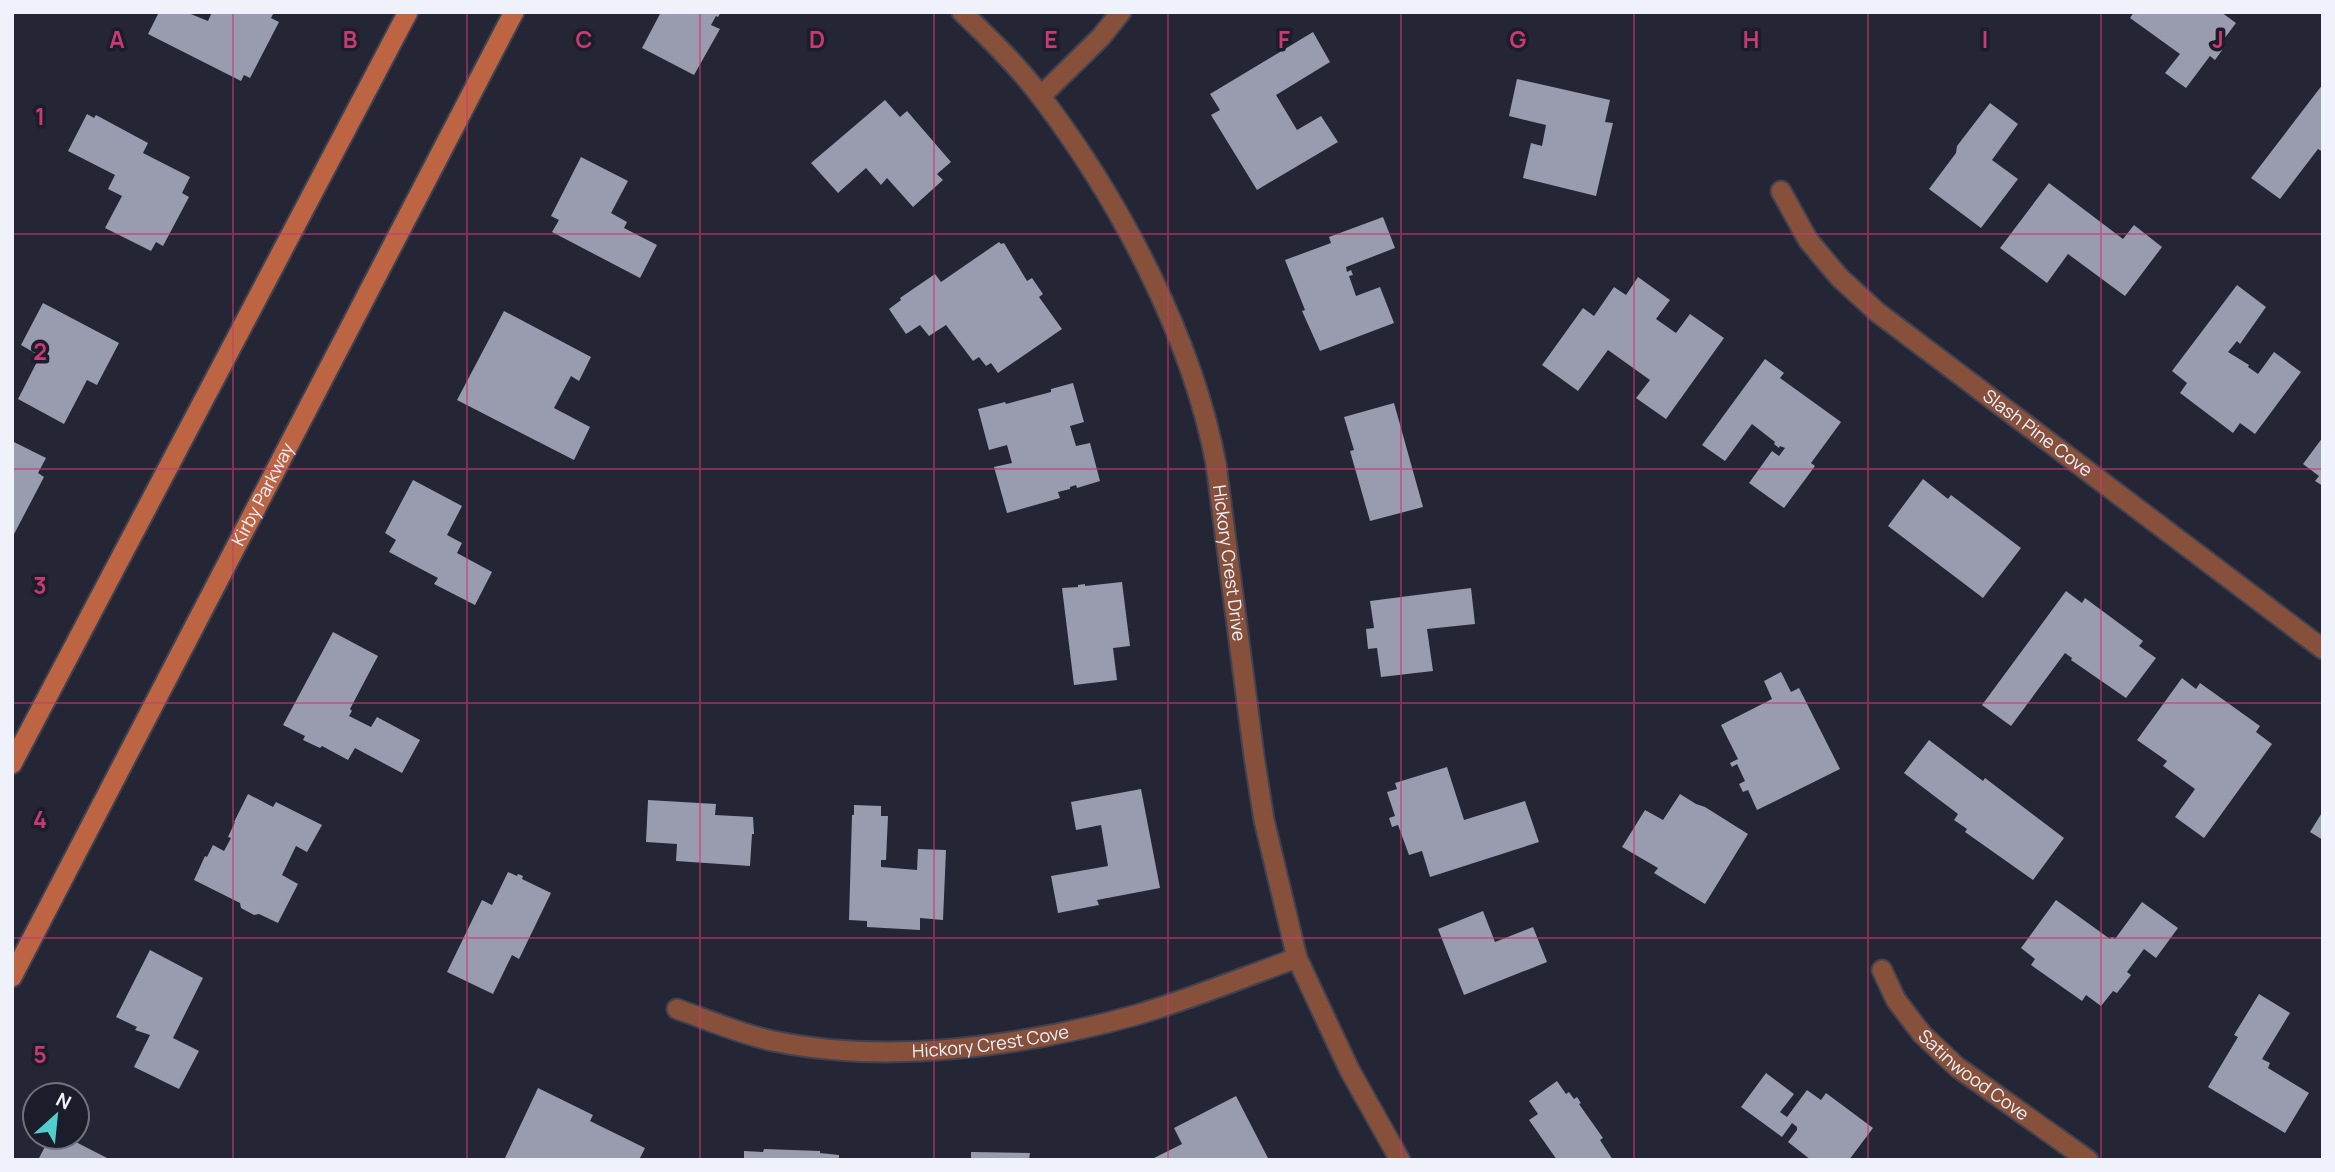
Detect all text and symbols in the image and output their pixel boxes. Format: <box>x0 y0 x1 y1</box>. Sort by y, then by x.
text: A <box>109 23 125 55</box>
text: B <box>343 23 357 55</box>
text: C <box>576 23 593 55</box>
text: D <box>809 23 825 55</box>
text: E <box>1044 23 1058 55</box>
text: F <box>1278 23 1290 55</box>
text: G <box>1510 23 1527 55</box>
text: H <box>1743 23 1759 55</box>
text: I <box>1982 23 1988 55</box>
text: J <box>2212 23 2224 55</box>
text: 1 <box>35 100 45 132</box>
text: 2 <box>33 335 47 367</box>
street label: Slash Pine Cove <box>1978 383 2098 482</box>
street label: Kirby Parkway <box>225 438 299 550</box>
street label: Hickory Crest Drive <box>1208 483 1252 643</box>
text: 3 <box>33 569 47 601</box>
text: 4 <box>33 803 47 835</box>
street label: Hickory Crest Cove <box>911 1019 1071 1062</box>
street label: Satinwood Cove <box>1913 1024 2034 1125</box>
text: 5 <box>33 1038 47 1070</box>
north arrow <box>21 1081 91 1151</box>
text: N <box>52 1086 76 1116</box>

